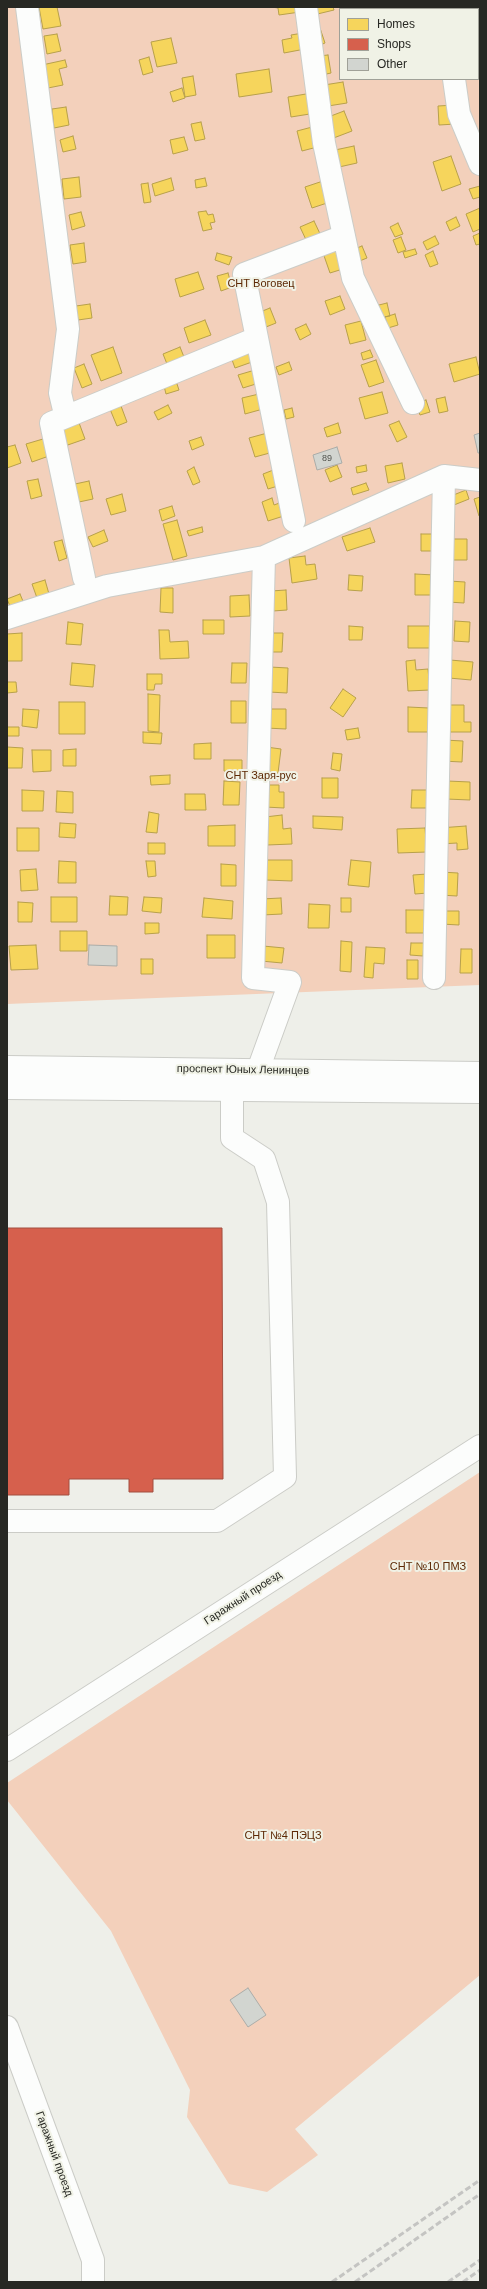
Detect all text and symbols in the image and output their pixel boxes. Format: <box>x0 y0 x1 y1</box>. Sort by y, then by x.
legend <box>339 8 479 80</box>
text: Homes <box>377 17 415 31</box>
text: Shops <box>377 37 411 51</box>
text: Other <box>377 57 407 71</box>
park label: СНТ Воговец <box>227 277 295 291</box>
house number: 89 <box>322 454 332 464</box>
park label: СНТ Заря-рус <box>226 769 296 783</box>
street label: проспект Юных Ленинцев <box>177 1062 309 1078</box>
park label: СНТ №10 ПМЗ <box>390 1560 466 1574</box>
street label: Гаражный проезд <box>202 1568 284 1628</box>
park label: СНТ №4 ПЭЦЗ <box>244 1829 322 1843</box>
street label: Гаражный проезд <box>32 2110 76 2198</box>

